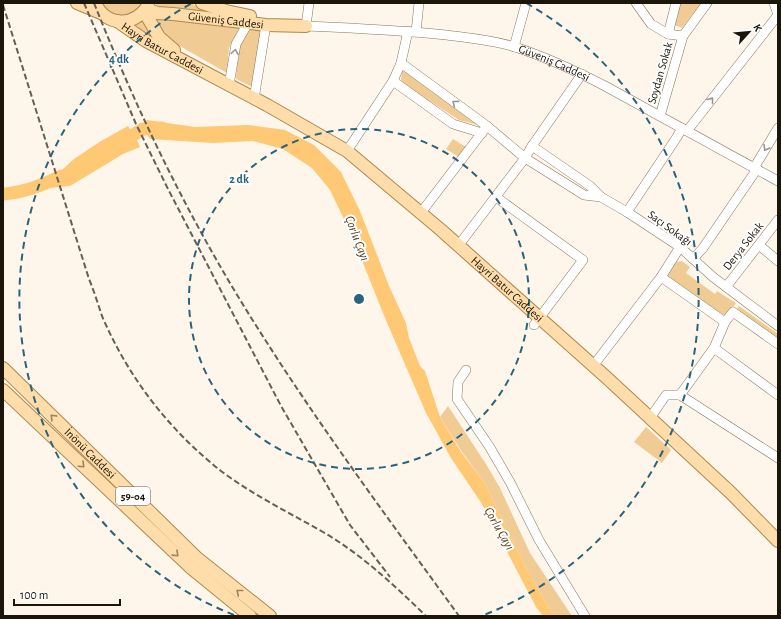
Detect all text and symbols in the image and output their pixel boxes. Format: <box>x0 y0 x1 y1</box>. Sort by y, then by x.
street label: Güveniş Caddesi <box>187 10 264 31</box>
north arrow <box>729 12 769 52</box>
street label: Hayri Batur Caddesi <box>119 20 205 76</box>
text: K <box>751 22 764 34</box>
street label: Soydan Sokak <box>645 40 676 105</box>
street label: Güveniş Caddesi <box>517 43 592 83</box>
one-way arrow <box>230 49 238 56</box>
text: 4 dk <box>109 53 129 65</box>
one-way arrow <box>707 98 714 105</box>
one-way arrow <box>453 101 460 108</box>
one-way arrow <box>763 144 771 151</box>
text: 2 dk <box>229 173 249 185</box>
street label: Saçı Sokağı <box>646 208 694 248</box>
water label: Çorlu Çayı <box>342 214 371 263</box>
street label: Derya Sokak <box>721 219 766 273</box>
street label: Hayri Batur Caddesi <box>469 254 546 324</box>
centre of rings <box>352 292 366 306</box>
one-way arrow <box>50 414 58 422</box>
street label: İnönü Caddesi <box>62 425 118 481</box>
one-way arrow <box>77 460 85 468</box>
road number: 59-04 <box>116 487 150 505</box>
water label: Çorlu Çayı <box>481 505 516 552</box>
one-way arrow <box>171 549 179 557</box>
scale bar <box>14 581 120 607</box>
text: 100 m <box>20 589 48 601</box>
one-way arrow <box>236 590 243 597</box>

